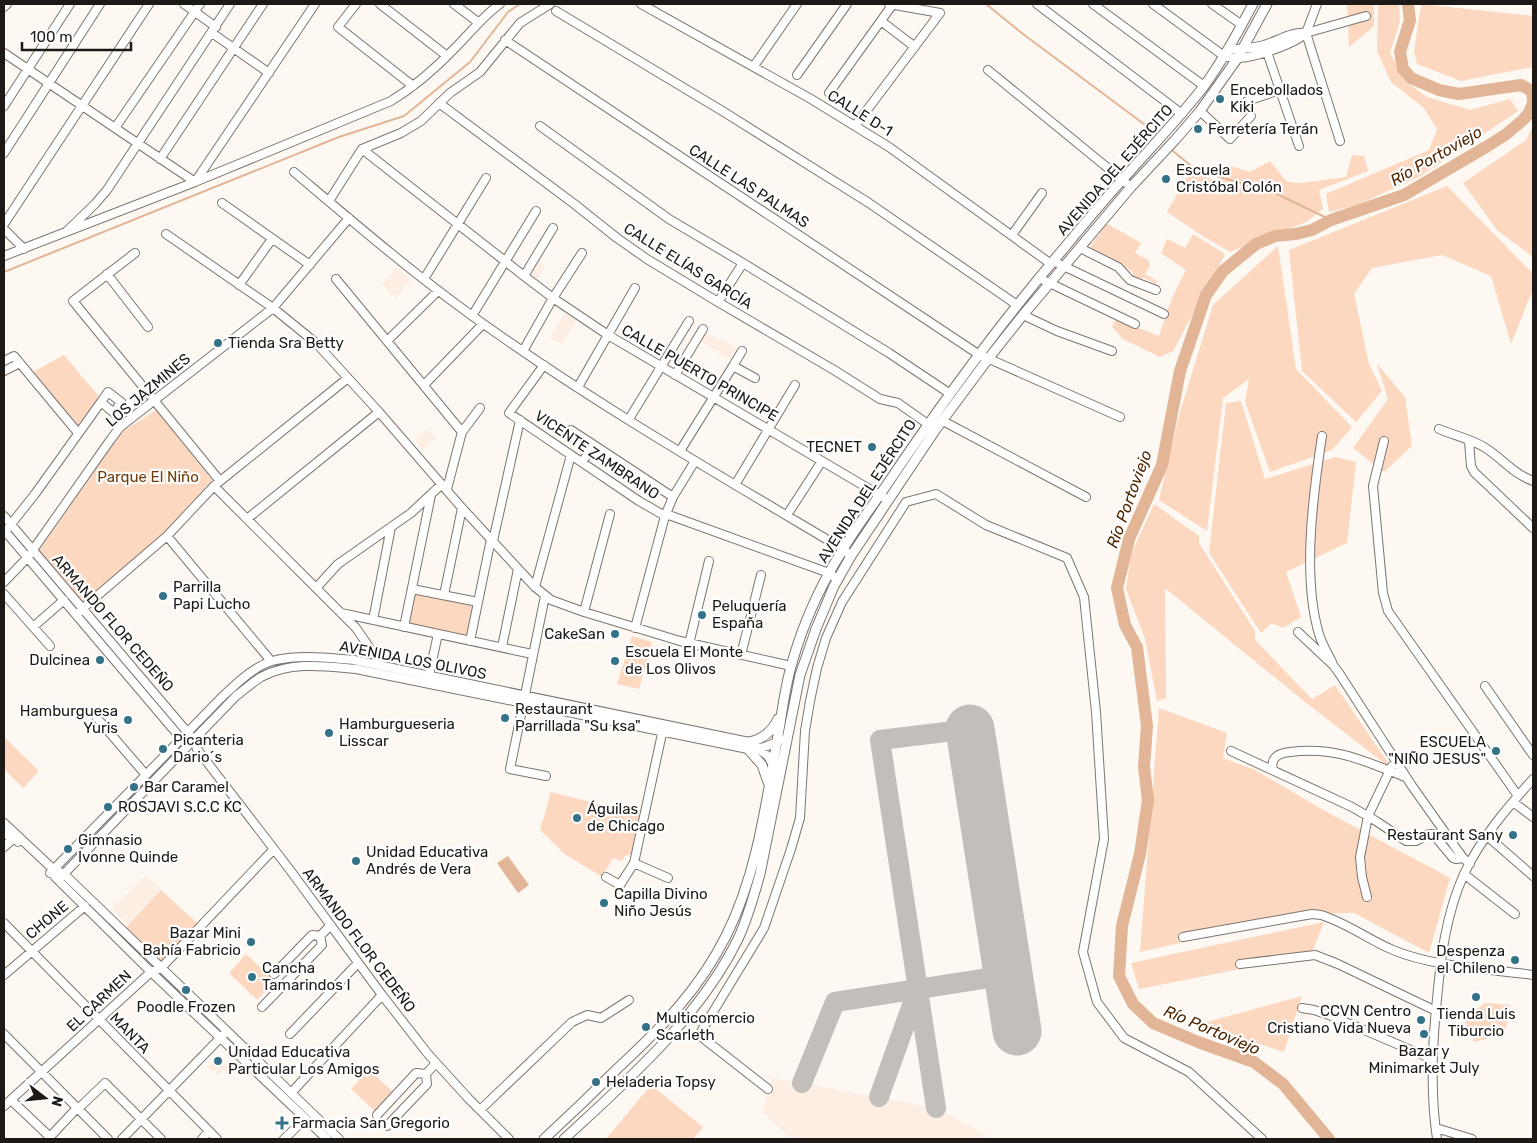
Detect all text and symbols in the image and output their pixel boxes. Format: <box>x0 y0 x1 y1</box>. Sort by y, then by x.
scale bar <box>22 20 131 52</box>
text: 100 m <box>30 28 72 46</box>
place label: Encebollados Kiki <box>1230 81 1324 116</box>
street label: CALLE D-1 <box>824 86 896 140</box>
marker: Encebollados Kiki <box>1214 93 1226 105</box>
street label: AVENIDA DEL EJÉRCITO <box>1053 101 1177 239</box>
place label: Ferretería Terán <box>1208 120 1318 138</box>
water label: Río Portoviejo <box>1387 122 1485 190</box>
marker: Ferretería Terán <box>1192 123 1204 135</box>
street label: CALLE LAS PALMAS <box>686 140 812 232</box>
place label: Escuela Cristóbal Colón <box>1176 161 1282 196</box>
marker: Escuela Cristóbal Colón <box>1160 173 1172 185</box>
street label: CALLE ELÍAS GARCÍA <box>620 219 756 313</box>
street label: CALLE PUERTO PRINCIPE <box>619 321 781 425</box>
place label: Tienda Sra Betty <box>228 334 344 352</box>
marker: Tienda Sra Betty <box>212 337 224 349</box>
street label: LOS JAZMINES <box>102 349 194 431</box>
street label: VICENTE ZAMBRANO <box>531 407 663 503</box>
street label: AVENIDA DEL EJÉRCITO <box>814 416 920 566</box>
place label: TECNET <box>806 438 862 456</box>
marker: TECNET <box>866 441 878 453</box>
water label: Río Portoviejo <box>1102 447 1156 551</box>
park label: Parque El Niño <box>97 468 199 486</box>
street label: ARMANDO FLOR CEDEÑO <box>48 551 178 695</box>
place label: Parrilla Papi Lucho <box>173 578 250 613</box>
marker: Parrilla Papi Lucho <box>157 590 169 602</box>
place label: Peluquería España <box>712 597 787 632</box>
marker: Peluquería España <box>696 609 708 621</box>
place label: CakeSan <box>544 625 605 643</box>
marker: CakeSan <box>609 628 621 640</box>
street label: AVENIDA LOS OLIVOS <box>338 637 488 683</box>
place label: Escuela El Monte de Los Olivos <box>625 643 743 678</box>
place label: Dulcinea <box>29 651 90 669</box>
marker: Dulcinea <box>94 654 106 666</box>
marker: Escuela El Monte de Los Olivos <box>609 655 621 667</box>
place label: Restaurant Parrillada "Su ksa" <box>515 700 641 735</box>
place label: Hamburguesa Yuris <box>20 702 118 737</box>
marker: Restaurant Parrillada "Su ksa" <box>499 712 511 724</box>
marker: Hamburguesa Yuris <box>122 714 134 726</box>
place label: Hamburgueseria Lisscar <box>339 715 455 750</box>
marker: Hamburgueseria Lisscar <box>323 727 335 739</box>
place label: Picanteria Dario´s <box>173 731 244 766</box>
place label: ESCUELA "NIÑO JESUS" <box>1388 733 1486 768</box>
marker: Picanteria Dario´s <box>157 743 169 755</box>
marker: ESCUELA "NIÑO JESUS" <box>1490 745 1502 757</box>
place label: Bar Caramel <box>144 778 229 796</box>
marker: Bar Caramel <box>128 781 140 793</box>
place label: ROSJAVI S.C.C KC <box>118 798 242 816</box>
place label: Águilas de Chicago <box>587 800 665 835</box>
marker: ROSJAVI S.C.C KC <box>102 801 114 813</box>
marker: Águilas de Chicago <box>571 812 583 824</box>
place label: Restaurant Sany <box>1387 826 1503 844</box>
marker: Restaurant Sany <box>1507 829 1519 841</box>
place label: Gimnasio Ivonne Quinde <box>78 831 178 866</box>
marker: Gimnasio Ivonne Quinde <box>62 843 74 855</box>
place label: Unidad Educativa Andrés de Vera <box>366 843 488 878</box>
marker: Unidad Educativa Andrés de Vera <box>350 855 362 867</box>
street label: ARMANDO FLOR CEDEÑO <box>299 864 419 1016</box>
place label: Capilla Divino Niño Jesús <box>614 885 708 920</box>
street label: CHONE <box>22 897 72 943</box>
marker: Capilla Divino Niño Jesús <box>598 897 610 909</box>
place label: Bazar Mini Bahía Fabricio <box>143 924 241 959</box>
marker: Bazar Mini Bahía Fabricio <box>245 936 257 948</box>
place label: Despenza el Chileno <box>1436 942 1505 977</box>
marker: Despenza el Chileno <box>1509 954 1521 966</box>
place label: Cancha Tamarindos I <box>262 959 351 994</box>
street label: EL CARMEN <box>63 966 135 1036</box>
marker: Cancha Tamarindos I <box>246 971 258 983</box>
marker: Poodle Frozen <box>180 984 192 996</box>
marker: Tienda Luis Tiburcio <box>1470 991 1482 1003</box>
place label: Poodle Frozen <box>136 998 236 1016</box>
water label: Río Portoviejo <box>1161 1001 1263 1059</box>
place label: CCVN Centro Cristiano Vida Nueva <box>1267 1002 1411 1037</box>
place label: Tienda Luis Tiburcio <box>1436 1005 1516 1040</box>
street label: MANTA <box>106 1009 154 1057</box>
place label: Multicomercio Scarleth <box>656 1009 755 1044</box>
marker: CCVN Centro Cristiano Vida Nueva <box>1415 1014 1427 1026</box>
marker: Multicomercio Scarleth <box>640 1021 652 1033</box>
marker: Bazar y Minimarket July <box>1418 1028 1430 1040</box>
place label: Bazar y Minimarket July <box>1368 1042 1480 1077</box>
place label: Unidad Educativa Particular Los Amigos <box>228 1043 380 1078</box>
marker: Unidad Educativa Particular Los Amigos <box>212 1055 224 1067</box>
north arrow <box>20 1073 70 1123</box>
place label: Heladeria Topsy <box>606 1073 716 1091</box>
marker: Heladeria Topsy <box>590 1076 602 1088</box>
text: N <box>47 1094 67 1109</box>
place label: Farmacia San Gregorio <box>292 1114 450 1132</box>
marker: Farmacia San Gregorio <box>276 1117 288 1129</box>

